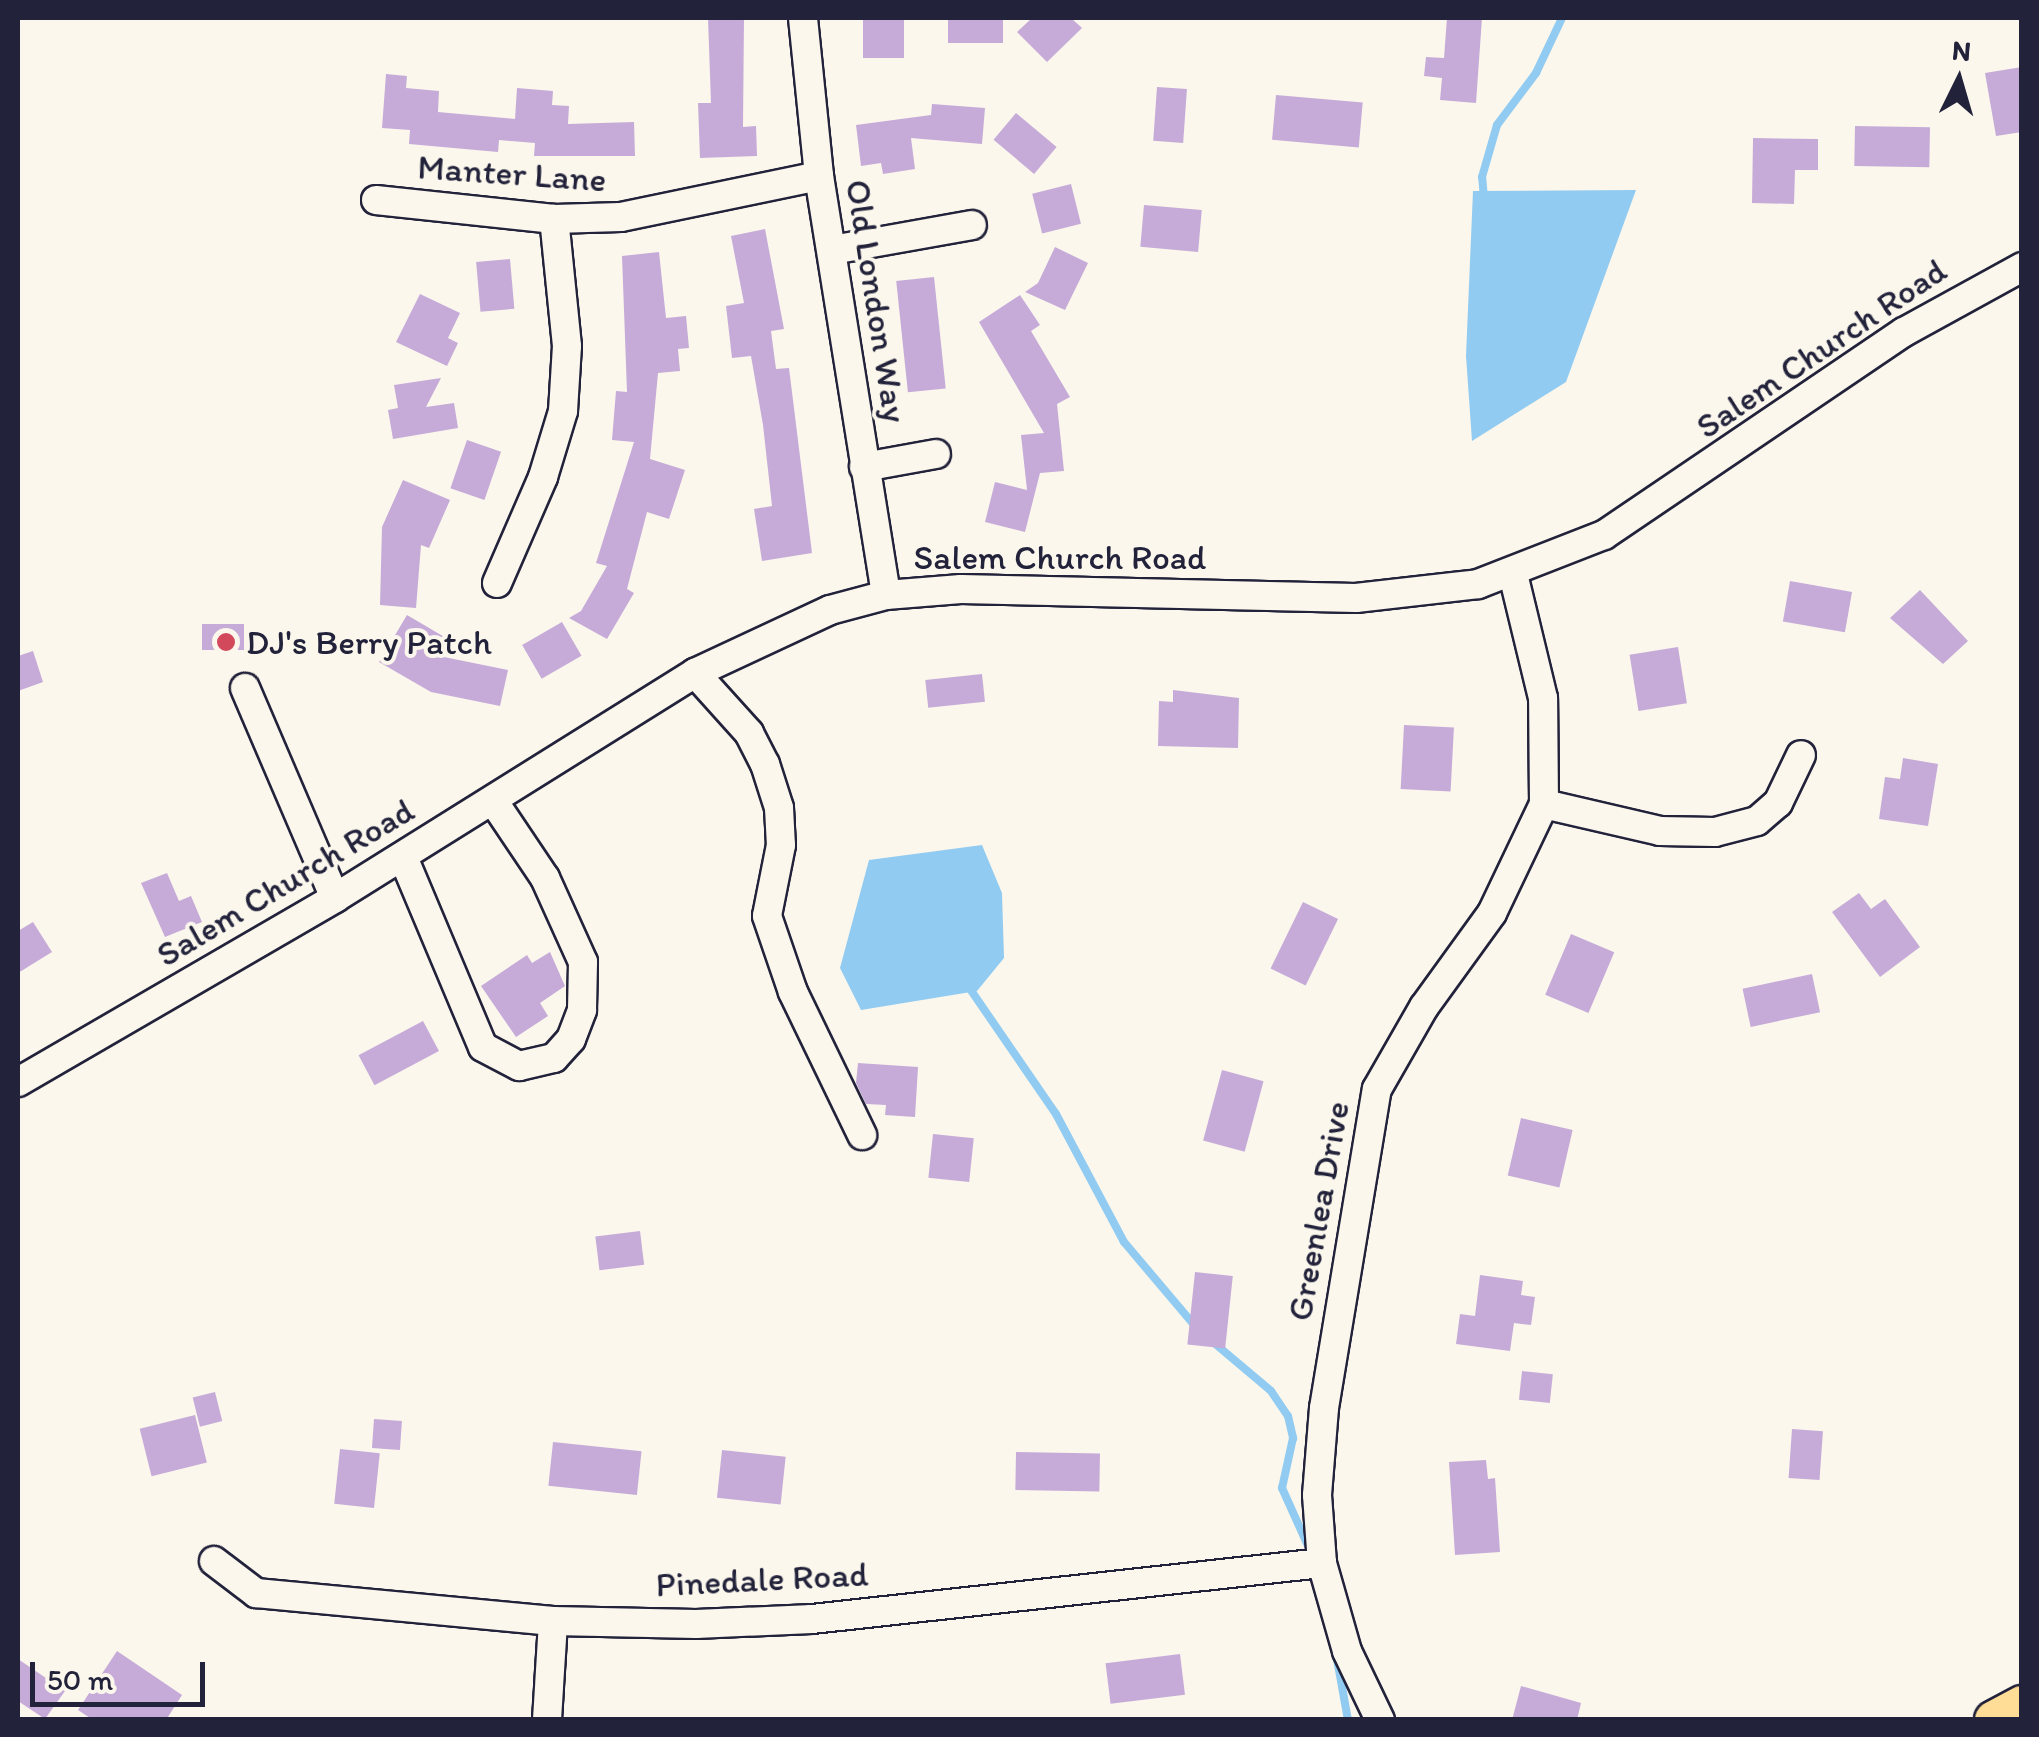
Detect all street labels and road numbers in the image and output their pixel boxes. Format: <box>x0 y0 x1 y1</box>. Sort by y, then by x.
street label: Manter Lane <box>416 145 608 201</box>
street label: Old London Way <box>837 177 917 425</box>
street label: Salem Church Road <box>1688 249 1954 447</box>
street label: Salem Church Road <box>914 536 1206 578</box>
street label: Salem Church Road <box>149 789 421 975</box>
street label: Greenlea Drive <box>1278 1098 1358 1324</box>
street label: Pinedale Road <box>655 1552 869 1606</box>

